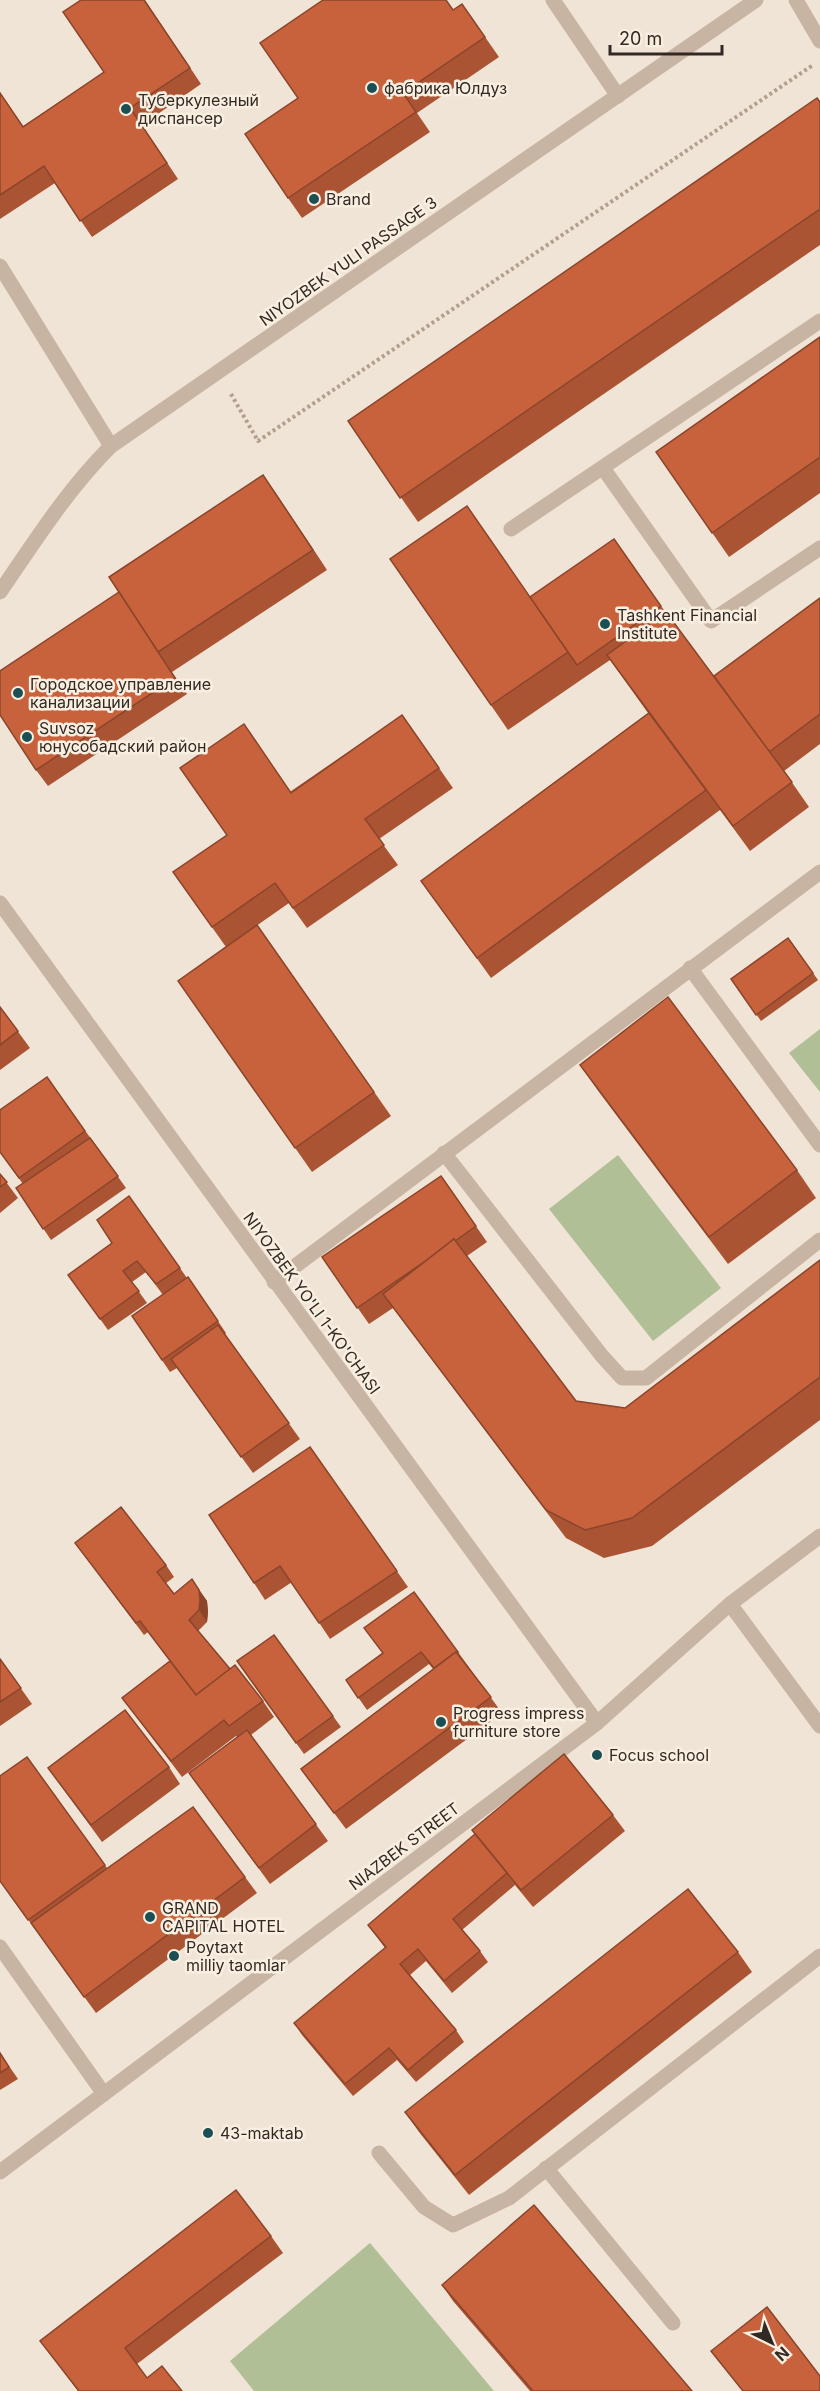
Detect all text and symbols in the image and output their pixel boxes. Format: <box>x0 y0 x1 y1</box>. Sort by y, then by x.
scale bar <box>610 18 722 56</box>
text: 20 m <box>619 28 662 49</box>
place label: фабрика Юлдуз <box>384 78 507 98</box>
marker: фабрика Юлдуз <box>365 81 379 95</box>
place label: Туберкулезный диспансер <box>138 90 259 128</box>
marker: Туберкулезный диспансер <box>119 102 133 116</box>
place label: Brand <box>326 189 371 209</box>
street label: NIYOZBEK YULI PASSAGE 3 <box>255 192 441 330</box>
marker: Brand <box>307 192 321 206</box>
place label: Tashkent Financial Institute <box>617 605 757 643</box>
marker: Tashkent Financial Institute <box>598 617 612 631</box>
place label: Городское управление канализации <box>30 674 211 712</box>
marker: Городское управление канализации <box>11 686 25 700</box>
place label: Suvsoz юнусобадский район <box>39 718 207 756</box>
marker: Suvsoz юнусобадский район <box>20 730 34 744</box>
street label: NIYOZBEK YO'LI 1-KO'CHASI <box>239 1208 385 1398</box>
place label: Progress impress furniture store <box>453 1703 585 1741</box>
marker: Progress impress furniture store <box>434 1715 448 1729</box>
place label: Focus school <box>609 1745 709 1765</box>
marker: Focus school <box>590 1748 604 1762</box>
street label: NIAZBEK STREET <box>345 1798 463 1894</box>
place label: GRAND CAPITAL HOTEL <box>162 1898 285 1936</box>
marker: GRAND CAPITAL HOTEL <box>143 1910 157 1924</box>
place label: Poytaxt milliy taomlar <box>186 1937 286 1975</box>
marker: Poytaxt milliy taomlar <box>167 1949 181 1963</box>
place label: 43-maktab <box>220 2123 303 2143</box>
marker: 43-maktab <box>201 2126 215 2140</box>
north arrow <box>742 2313 802 2373</box>
text: N <box>771 2342 794 2365</box>

